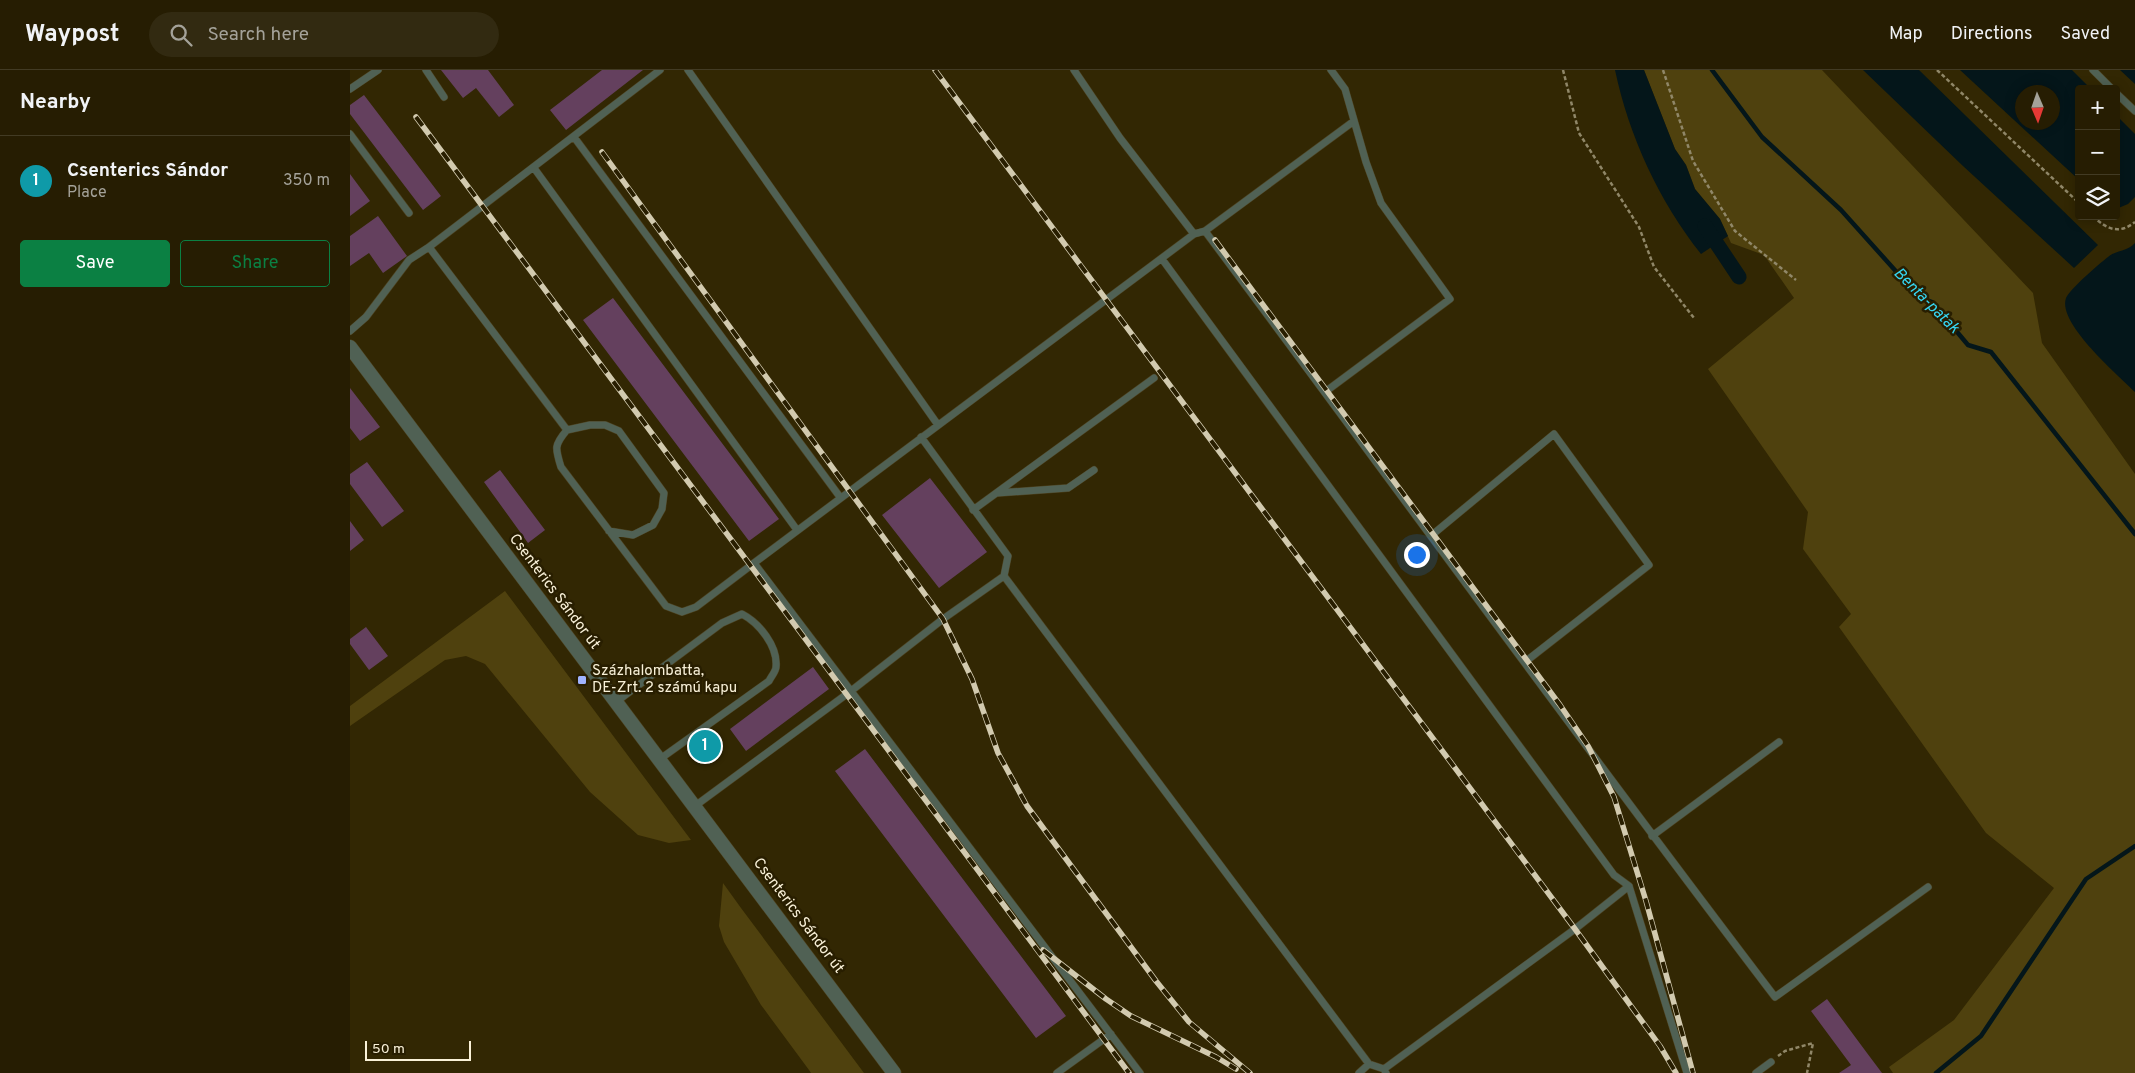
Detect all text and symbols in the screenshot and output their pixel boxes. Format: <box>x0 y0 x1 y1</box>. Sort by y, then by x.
search box <box>149 12 499 57</box>
text: Waypost <box>25 20 119 50</box>
icon: search <box>167 21 195 49</box>
text: Search here <box>207 23 309 47</box>
text: Map <box>1889 23 1923 46</box>
text: Directions <box>1951 23 2033 46</box>
text: Saved <box>2061 23 2110 46</box>
north arrow <box>2015 85 2060 130</box>
map controls <box>2075 85 2120 220</box>
button: + <box>2075 85 2120 130</box>
text: Nearby <box>20 89 91 116</box>
button: − <box>2075 130 2120 175</box>
text: Csenterics Sándor <box>67 159 228 183</box>
text: 1 <box>33 171 39 191</box>
text: 350 m <box>283 171 330 191</box>
button: layers <box>2075 175 2120 220</box>
text: Place <box>67 183 107 203</box>
button: Save <box>20 240 170 287</box>
button: Share <box>180 240 330 287</box>
water label: Benta-patak <box>1889 264 1964 339</box>
street label: Csenterics Sándor út <box>504 530 604 654</box>
your location <box>1404 542 1430 568</box>
place label: Százhalombatta, DE-Zrt. 2 számú kapu <box>592 662 737 698</box>
marker: Százhalombatta, DE-Zrt. 2 számú kapu <box>576 674 588 686</box>
pin: 1 <box>689 727 721 765</box>
street label: Csenterics Sándor út <box>748 854 848 978</box>
scale bar <box>365 1038 471 1061</box>
text: 50 m <box>372 1041 405 1058</box>

